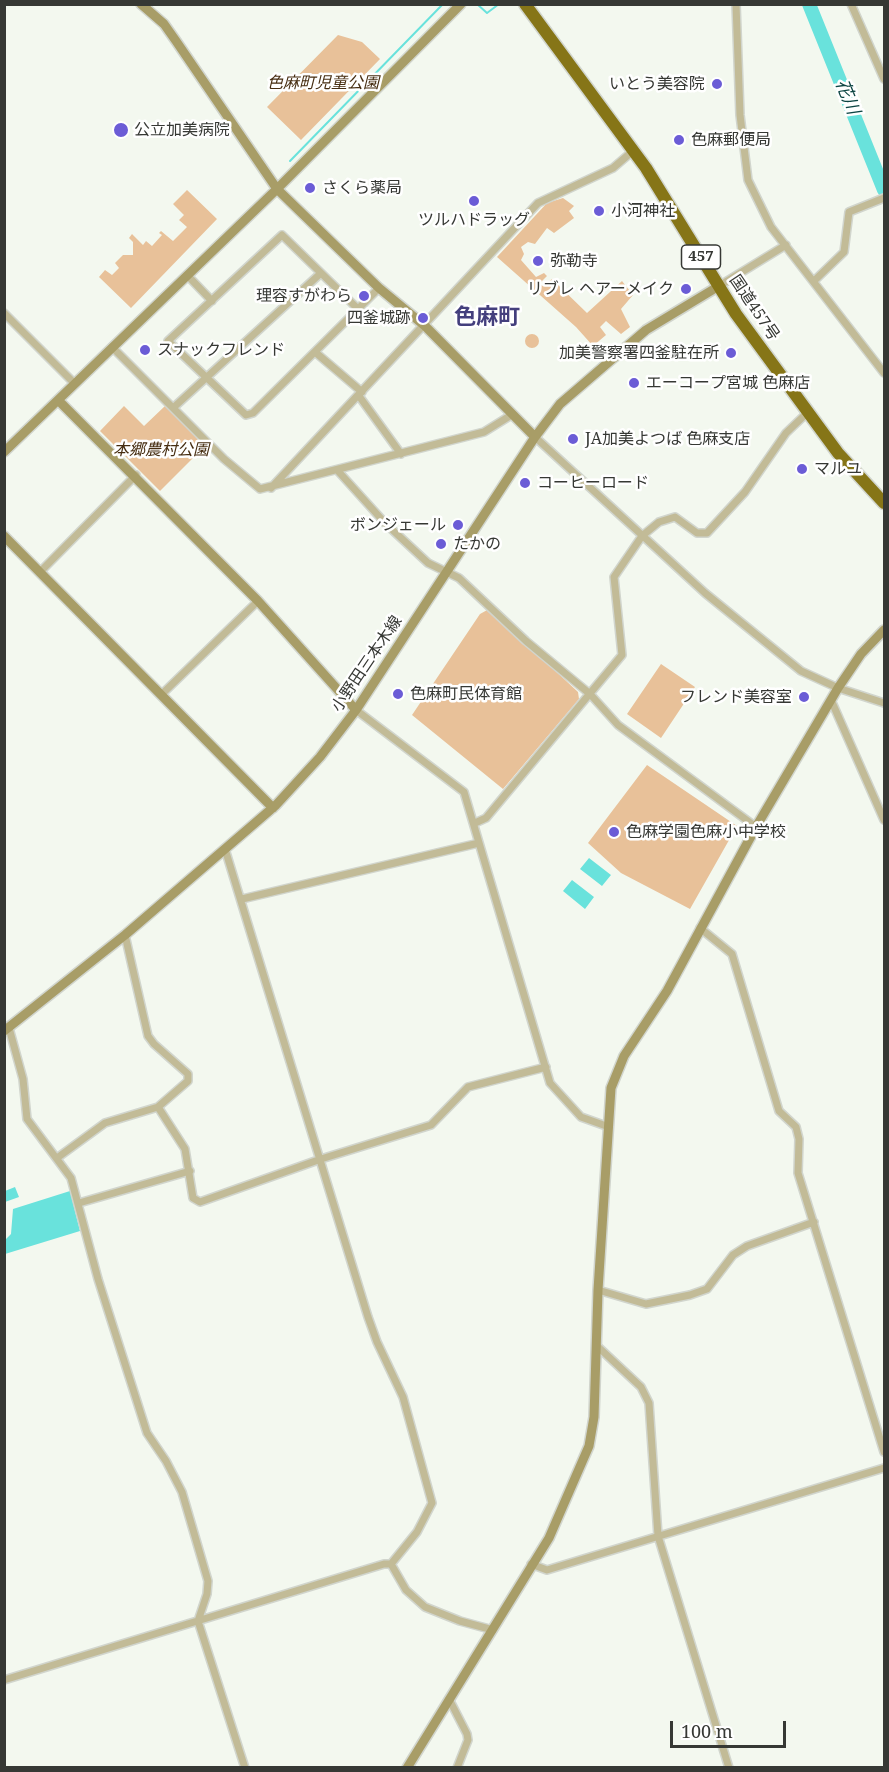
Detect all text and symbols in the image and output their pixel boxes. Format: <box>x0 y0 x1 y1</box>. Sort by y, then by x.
park label: 色麻町児童公園 <box>267 73 379 93</box>
place label: いとう美容院 <box>609 74 705 94</box>
water label: 花川 <box>830 76 864 118</box>
marker: いとう美容院 <box>710 77 724 91</box>
place label: 公立加美病院 <box>134 120 230 140</box>
marker: 公立加美病院 <box>112 121 130 139</box>
place label: 色麻郵便局 <box>691 130 771 150</box>
marker: 色麻郵便局 <box>672 133 686 147</box>
place label: さくら薬局 <box>322 178 402 198</box>
marker: さくら薬局 <box>303 181 317 195</box>
marker: ツルハドラッグ <box>467 194 481 208</box>
place label: 小河神社 <box>611 201 675 221</box>
marker: 小河神社 <box>592 204 606 218</box>
place label: ツルハドラッグ <box>418 210 530 230</box>
road number: 457 <box>682 245 720 269</box>
place label: 弥勒寺 <box>550 251 598 271</box>
marker: 弥勒寺 <box>531 254 545 268</box>
street label: 国道457号 <box>725 272 783 344</box>
place label: リブレ ヘアーメイク <box>527 279 674 299</box>
marker: リブレ ヘアーメイク <box>679 282 693 296</box>
place label: 理容すがわら <box>256 286 352 306</box>
marker: 理容すがわら <box>357 289 371 303</box>
district label: 色麻町 <box>454 305 520 331</box>
place label: 四釜城跡 <box>347 308 411 328</box>
marker: 四釜城跡 <box>416 311 430 325</box>
place label: スナックフレンド <box>157 340 285 360</box>
marker: スナックフレンド <box>138 343 152 357</box>
place label: 加美警察署四釜駐在所 <box>559 343 719 363</box>
marker: 加美警察署四釜駐在所 <box>724 346 738 360</box>
place label: エーコープ宮城 色麻店 <box>646 373 810 393</box>
marker: エーコープ宮城 色麻店 <box>627 376 641 390</box>
place label: JA加美よつば 色麻支店 <box>585 429 750 449</box>
marker: JA加美よつば 色麻支店 <box>566 432 580 446</box>
park label: 本郷農村公園 <box>113 440 209 460</box>
place label: マルユ <box>814 459 862 479</box>
marker: マルユ <box>795 462 809 476</box>
place label: コーヒーロード <box>537 473 649 493</box>
marker: コーヒーロード <box>518 476 532 490</box>
place label: ボンジェール <box>350 515 446 535</box>
marker: ボンジェール <box>451 518 465 532</box>
place label: たかの <box>453 534 501 554</box>
marker: たかの <box>434 537 448 551</box>
street label: 小野田三本木線 <box>328 612 406 716</box>
place label: 色麻町民体育館 <box>410 684 522 704</box>
marker: 色麻町民体育館 <box>391 687 405 701</box>
place label: フレンド美容室 <box>680 687 792 707</box>
marker: フレンド美容室 <box>797 690 811 704</box>
place label: 色麻学園色麻小中学校 <box>626 822 786 842</box>
marker: 色麻学園色麻小中学校 <box>607 825 621 839</box>
scale bar <box>673 1709 788 1747</box>
text: 100 m <box>681 1719 733 1743</box>

